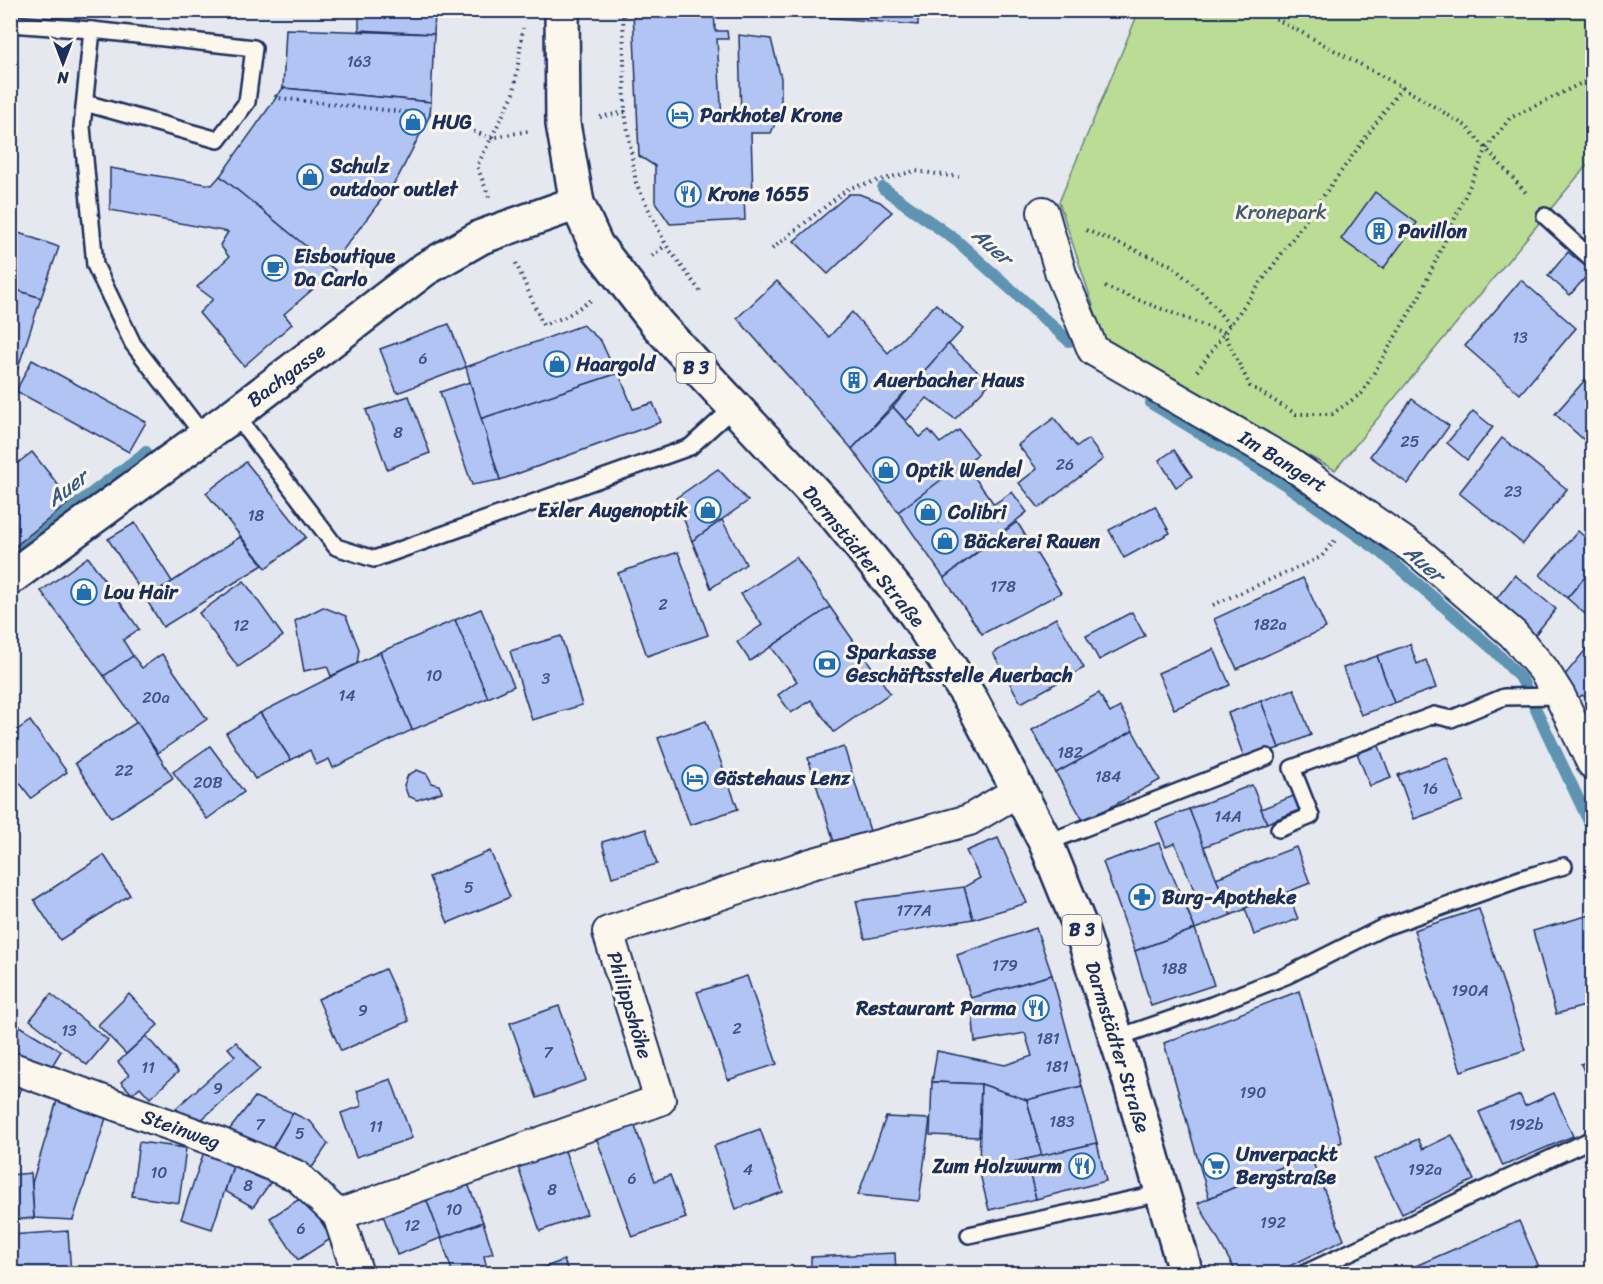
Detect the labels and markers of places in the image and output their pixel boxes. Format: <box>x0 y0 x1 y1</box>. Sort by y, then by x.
place label: Parkhotel Krone <box>700 98 843 133</box>
hotel icon: Parkhotel Krone <box>665 100 695 130</box>
place label: HUG <box>431 105 472 140</box>
shop icon: HUG <box>398 107 428 137</box>
place label: Schulz outdoor outlet <box>329 149 459 207</box>
shop icon: Schulz outdoor outlet <box>295 162 325 192</box>
place label: Krone 1655 <box>707 177 809 212</box>
restaurant icon: Krone 1655 <box>673 179 703 209</box>
place label: Pavillon <box>1398 214 1467 249</box>
building icon: Pavillon <box>1364 216 1394 246</box>
place label: Eisboutique Da Carlo <box>294 239 395 297</box>
cafe icon: Eisboutique Da Carlo <box>260 253 290 283</box>
place label: Haargold <box>575 347 657 382</box>
shop icon: Haargold <box>542 349 572 379</box>
place label: Auerbacher Haus <box>873 363 1025 398</box>
building icon: Auerbacher Haus <box>839 365 869 395</box>
place label: Optik Wendel <box>906 453 1023 488</box>
shop icon: Optik Wendel <box>871 455 901 485</box>
place label: Exler Augenoptik <box>537 493 688 528</box>
shop icon: Exler Augenoptik <box>693 495 723 525</box>
place label: Colibri <box>947 495 1008 530</box>
shop icon: Colibri <box>913 497 943 527</box>
place label: Bäckerei Rauen <box>964 524 1100 559</box>
shop icon: Bäckerei Rauen <box>930 526 960 556</box>
place label: Lou Hair <box>104 575 179 610</box>
shop icon: Lou Hair <box>69 577 99 607</box>
place label: Sparkasse Geschäftsstelle Auerbach <box>845 635 1073 693</box>
bank icon: Sparkasse Geschäftsstelle Auerbach <box>812 649 842 679</box>
place label: Gästehaus Lenz <box>713 761 851 796</box>
hotel icon: Gästehaus Lenz <box>680 763 710 793</box>
place label: Burg-Apotheke <box>1162 880 1297 915</box>
pharmacy icon: Burg-Apotheke <box>1127 882 1157 912</box>
place label: Restaurant Parma <box>855 991 1017 1026</box>
restaurant icon: Restaurant Parma <box>1021 993 1051 1023</box>
place label: Unverpackt Bergstraße <box>1236 1137 1338 1195</box>
place label: Zum Holzwurm <box>931 1149 1062 1184</box>
restaurant icon: Zum Holzwurm <box>1067 1151 1097 1181</box>
supermarket icon: Unverpackt Bergstraße <box>1201 1151 1231 1181</box>

